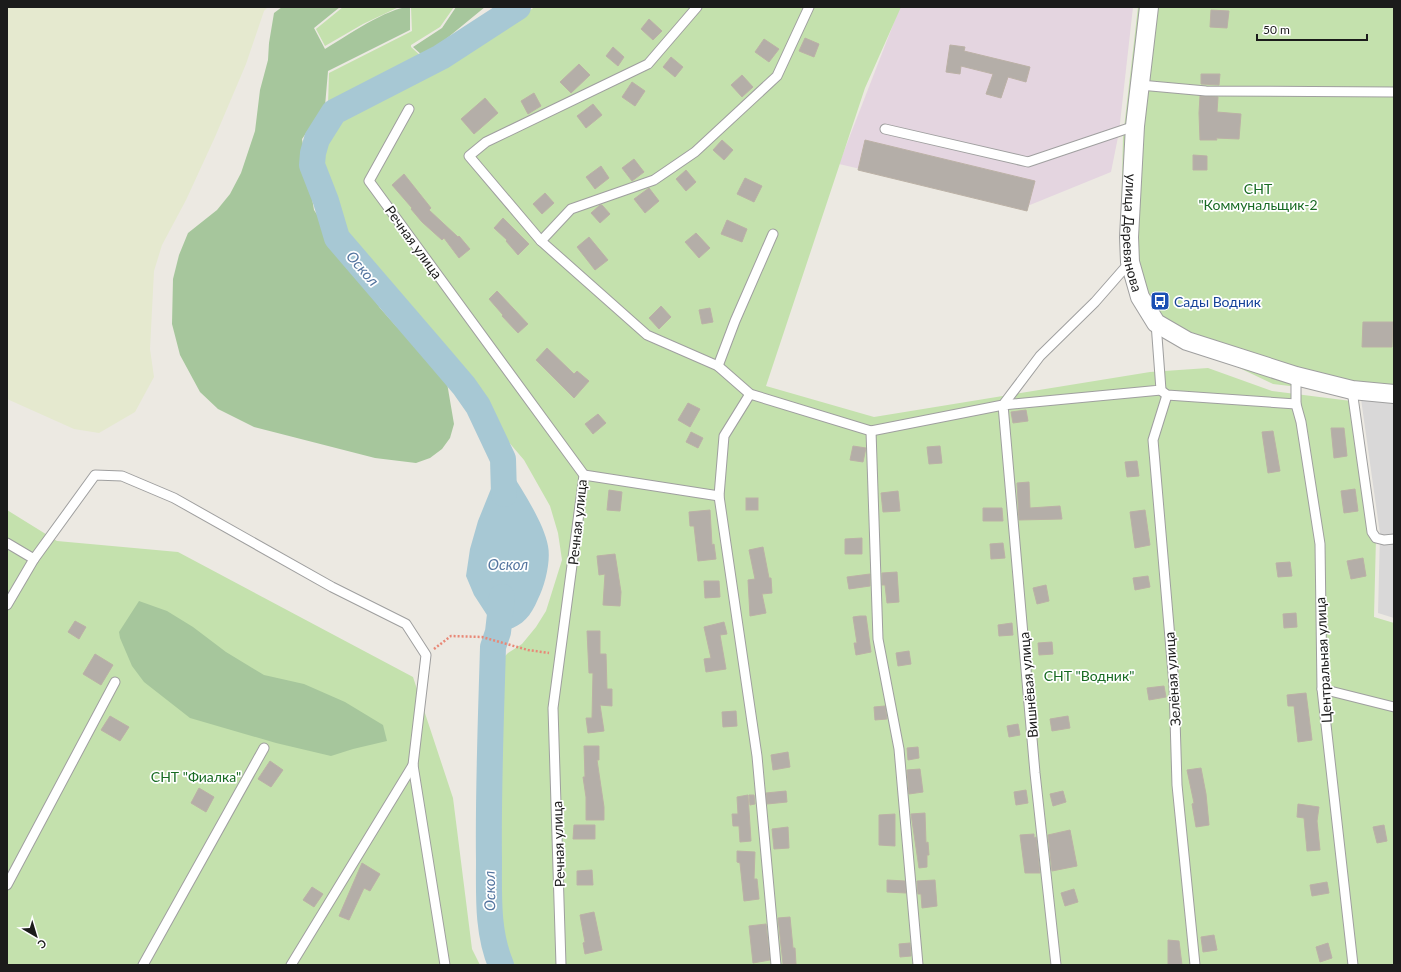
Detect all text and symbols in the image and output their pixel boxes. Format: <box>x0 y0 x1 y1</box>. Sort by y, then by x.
scale bar <box>1257 16 1367 42</box>
text: 50 m <box>1263 22 1290 37</box>
street label: улица Деревянова <box>1120 173 1147 294</box>
park label: СНТ "Коммунальщик-2 <box>1198 180 1318 213</box>
street label: Речная улица <box>382 202 446 282</box>
water label: Оскол <box>343 247 383 289</box>
bus stop icon: Сады Водник <box>1149 290 1171 312</box>
place label: Сады Водник <box>1174 293 1262 310</box>
street label: Речная улица <box>564 478 590 566</box>
water label: Оскол <box>488 555 528 573</box>
street label: Центральная улица <box>1311 597 1335 723</box>
street label: Вишнёвая улица <box>1015 631 1041 739</box>
street label: Зелёная улица <box>1160 631 1184 727</box>
park label: СНТ "Водник" <box>1044 667 1134 684</box>
park label: СНТ "Фиалка" <box>151 768 241 785</box>
street label: Речная улица <box>548 801 568 887</box>
water label: Оскол <box>480 871 498 911</box>
north arrow <box>16 916 56 956</box>
text: С <box>35 937 49 952</box>

